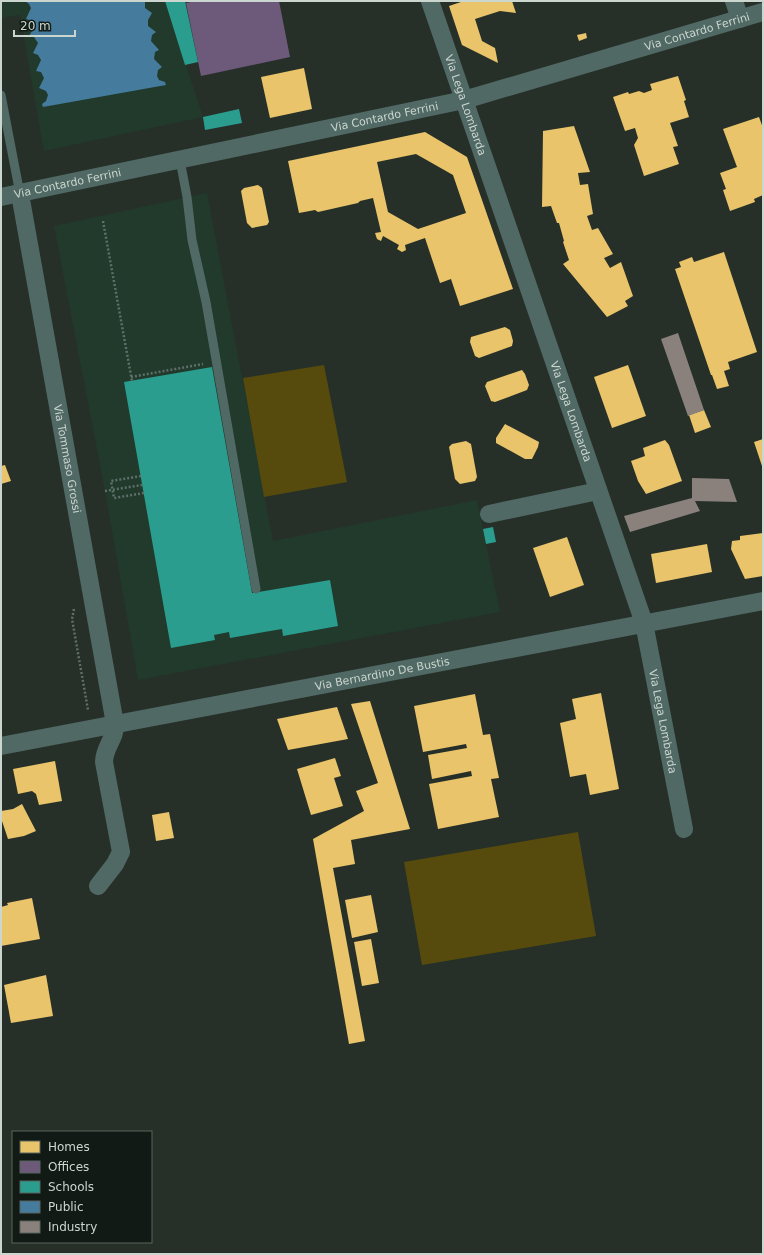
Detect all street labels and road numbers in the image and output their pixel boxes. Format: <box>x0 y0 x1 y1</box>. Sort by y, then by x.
street label: Via Contardo Ferrini <box>643 10 751 53</box>
street label: Via Lega Lombarda <box>442 53 489 157</box>
street label: Via Contardo Ferrini <box>330 99 439 134</box>
street label: Via Contardo Ferrini <box>13 166 122 201</box>
street label: Via Lega Lombarda <box>548 359 595 464</box>
street label: Via Tommaso Grossi <box>51 403 84 514</box>
street label: Via Bernardino De Bustis <box>314 654 451 693</box>
street label: Via Lega Lombarda <box>647 668 680 775</box>

